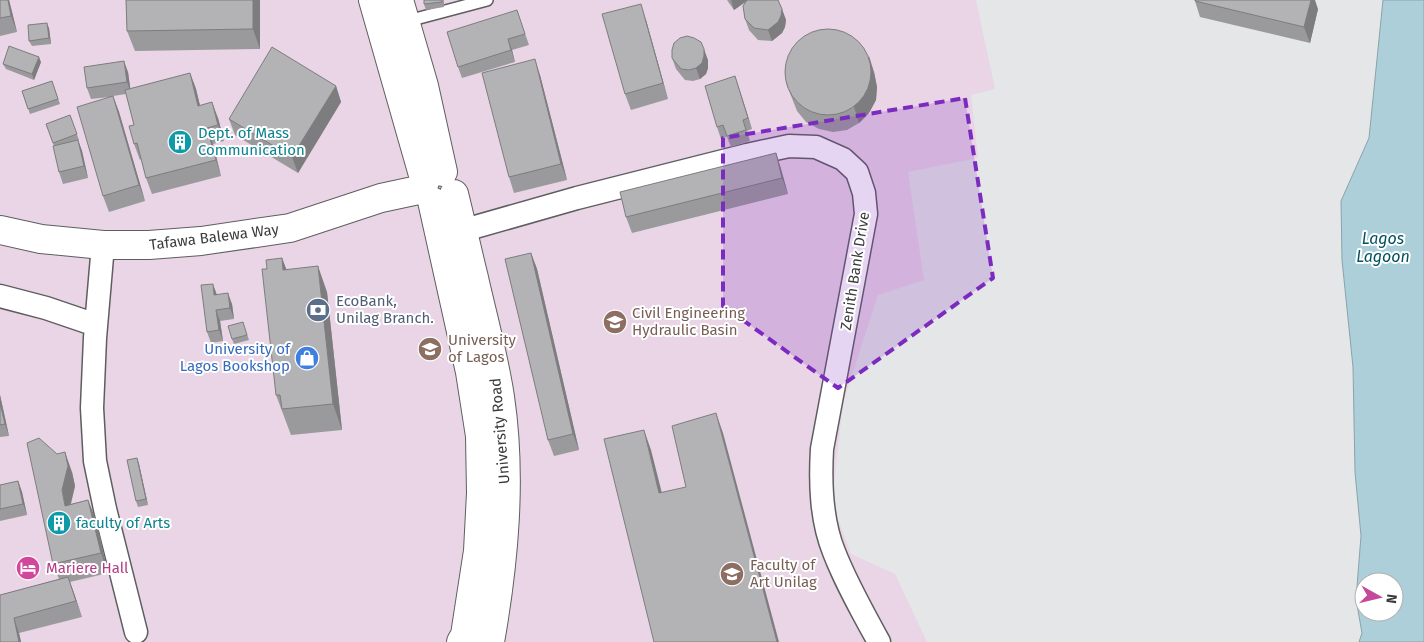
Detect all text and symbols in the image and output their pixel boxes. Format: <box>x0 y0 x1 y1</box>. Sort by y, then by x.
place label: Dept. of Mass Communication <box>198 124 305 159</box>
building icon: Dept. of Mass Communication <box>167 129 193 155</box>
street label: Zenith Bank Drive <box>837 210 873 332</box>
street label: Tafawa Balewa Way <box>148 220 280 254</box>
water label: Lagos Lagoon <box>1356 229 1410 266</box>
place label: EcoBank, Unilag Branch. <box>336 292 434 327</box>
bank icon: EcoBank, Unilag Branch. <box>305 297 331 323</box>
place label: Civil Engineering Hydraulic Basin <box>632 304 745 339</box>
school or university icon: Civil Engineering Hydraulic Basin <box>602 309 628 335</box>
place label: University of Lagos <box>448 331 517 366</box>
school or university icon: University of Lagos <box>417 336 443 362</box>
place label: University of Lagos Bookshop <box>180 340 291 375</box>
shop icon: University of Lagos Bookshop <box>294 345 320 371</box>
street label: University Road <box>486 377 514 485</box>
building icon: faculty of Arts <box>46 510 72 536</box>
place label: faculty of Arts <box>76 514 170 532</box>
hotel icon: Mariere Hall <box>15 555 41 581</box>
place label: Faculty of Art Unilag <box>750 556 817 591</box>
place label: Mariere Hall <box>46 559 129 577</box>
school or university icon: Faculty of Art Unilag <box>719 561 745 587</box>
north arrow <box>1354 572 1404 622</box>
text: N <box>1382 593 1400 605</box>

